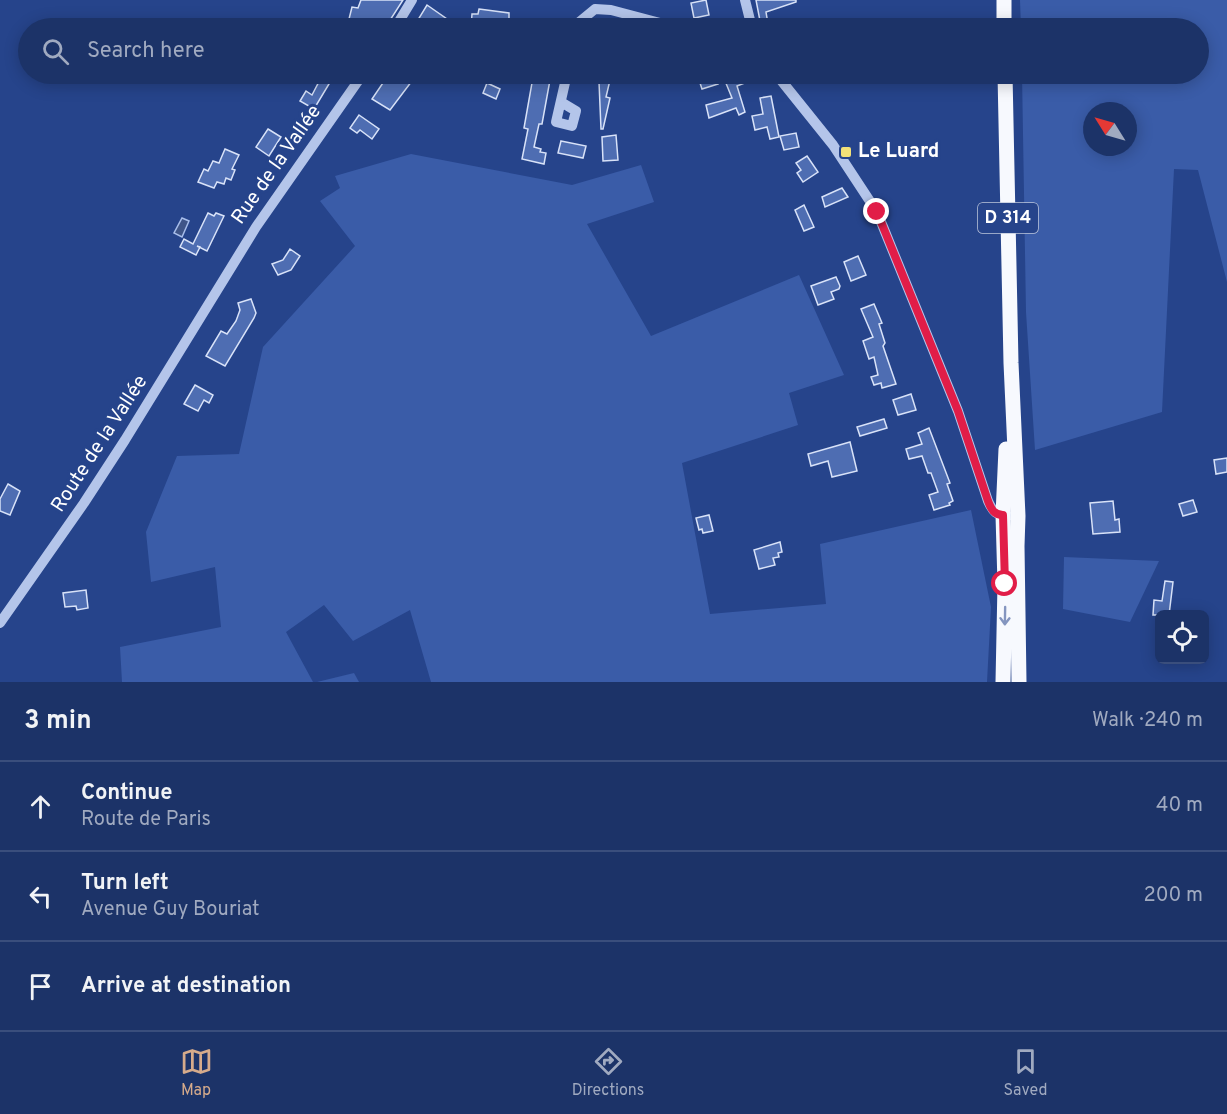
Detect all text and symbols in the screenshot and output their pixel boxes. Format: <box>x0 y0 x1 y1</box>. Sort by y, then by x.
search box <box>18 18 1209 84</box>
icon: search <box>39 35 72 68</box>
text: Search here <box>87 38 205 65</box>
street label: Rue de la Vallée <box>226 100 328 230</box>
north arrow <box>1083 102 1137 156</box>
place label: Le Luard <box>858 139 939 165</box>
marker: Le Luard <box>839 145 853 159</box>
route end <box>863 198 889 224</box>
road number: D 314 <box>978 203 1038 233</box>
street label: Route de la Vallée <box>46 370 154 518</box>
route start <box>991 570 1017 596</box>
one-way arrow <box>999 605 1011 625</box>
map controls <box>1155 610 1209 664</box>
button: locate <box>1155 610 1209 664</box>
text: 3 min <box>24 705 92 738</box>
text: Walk · 240 m <box>1092 708 1203 734</box>
text: Continue <box>81 780 172 807</box>
icon: ahead <box>24 790 57 823</box>
text: 40 m <box>1156 793 1203 819</box>
text: Route de Paris <box>81 807 211 833</box>
text: Turn left <box>81 870 169 897</box>
icon: left <box>24 880 57 913</box>
text: 200 m <box>1144 883 1203 909</box>
text: Avenue Guy Bouriat <box>81 897 259 923</box>
icon: arrive <box>24 970 57 1003</box>
text: Arrive at destination <box>81 973 291 1000</box>
tab: Map <box>180 1045 213 1101</box>
tab: Directions <box>572 1045 644 1101</box>
tab: Saved <box>1003 1045 1047 1101</box>

